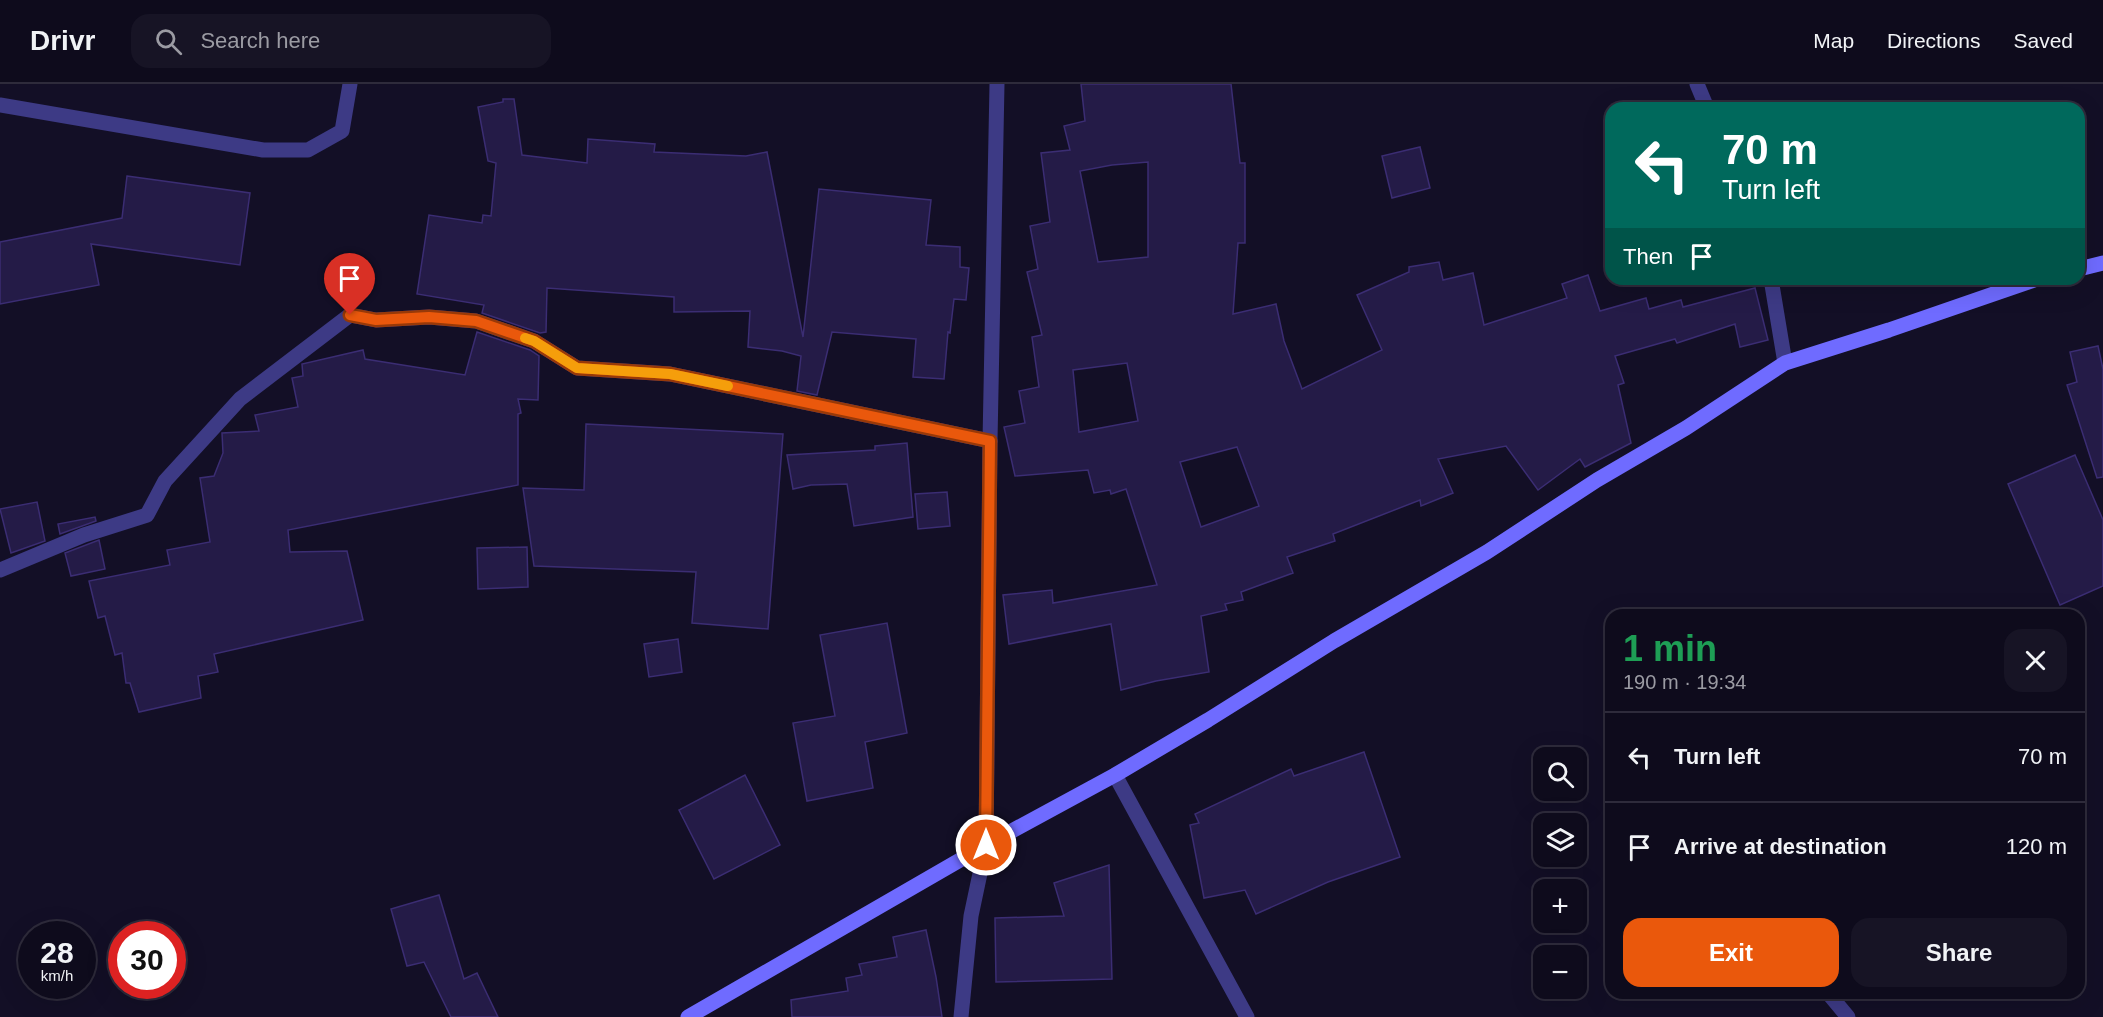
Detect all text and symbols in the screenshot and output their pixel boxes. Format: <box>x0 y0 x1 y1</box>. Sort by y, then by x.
search box <box>131 14 551 68</box>
text: Drivr <box>30 25 95 56</box>
icon: search <box>152 25 185 58</box>
text: Search here <box>200 28 320 53</box>
text: Map <box>1813 29 1854 52</box>
text: Directions <box>1887 29 1980 52</box>
text: Saved <box>2013 29 2073 52</box>
icon: left <box>1623 126 1701 204</box>
text: 70 m <box>1722 126 1818 173</box>
text: Turn left <box>1722 175 1820 205</box>
icon: arrive <box>1685 240 1718 273</box>
text: Then <box>1623 244 1673 269</box>
pin <box>324 253 375 315</box>
icon: arrive <box>333 262 366 295</box>
text: 1 min <box>1623 628 1717 669</box>
button: close <box>2004 629 2067 692</box>
text: 190 m · 19:34 <box>1623 671 1746 693</box>
icon: left <box>1623 741 1656 774</box>
text: Turn left <box>1674 744 1760 769</box>
text: 70 m <box>2018 744 2067 769</box>
map controls <box>1533 747 1587 999</box>
button: search <box>1533 747 1587 801</box>
position arrow <box>954 813 1018 877</box>
button: layers <box>1533 813 1587 867</box>
icon: arrive <box>1623 831 1656 864</box>
text: Arrive at destination <box>1674 834 1887 859</box>
text: 120 m <box>2006 834 2067 859</box>
button: + <box>1533 879 1587 933</box>
button: Exit <box>1623 918 1839 987</box>
button: Share <box>1851 918 2067 987</box>
speed limit sign: 30 <box>108 921 186 999</box>
text: 28 <box>40 936 74 969</box>
button: − <box>1533 945 1587 999</box>
text: km/h <box>41 967 73 984</box>

